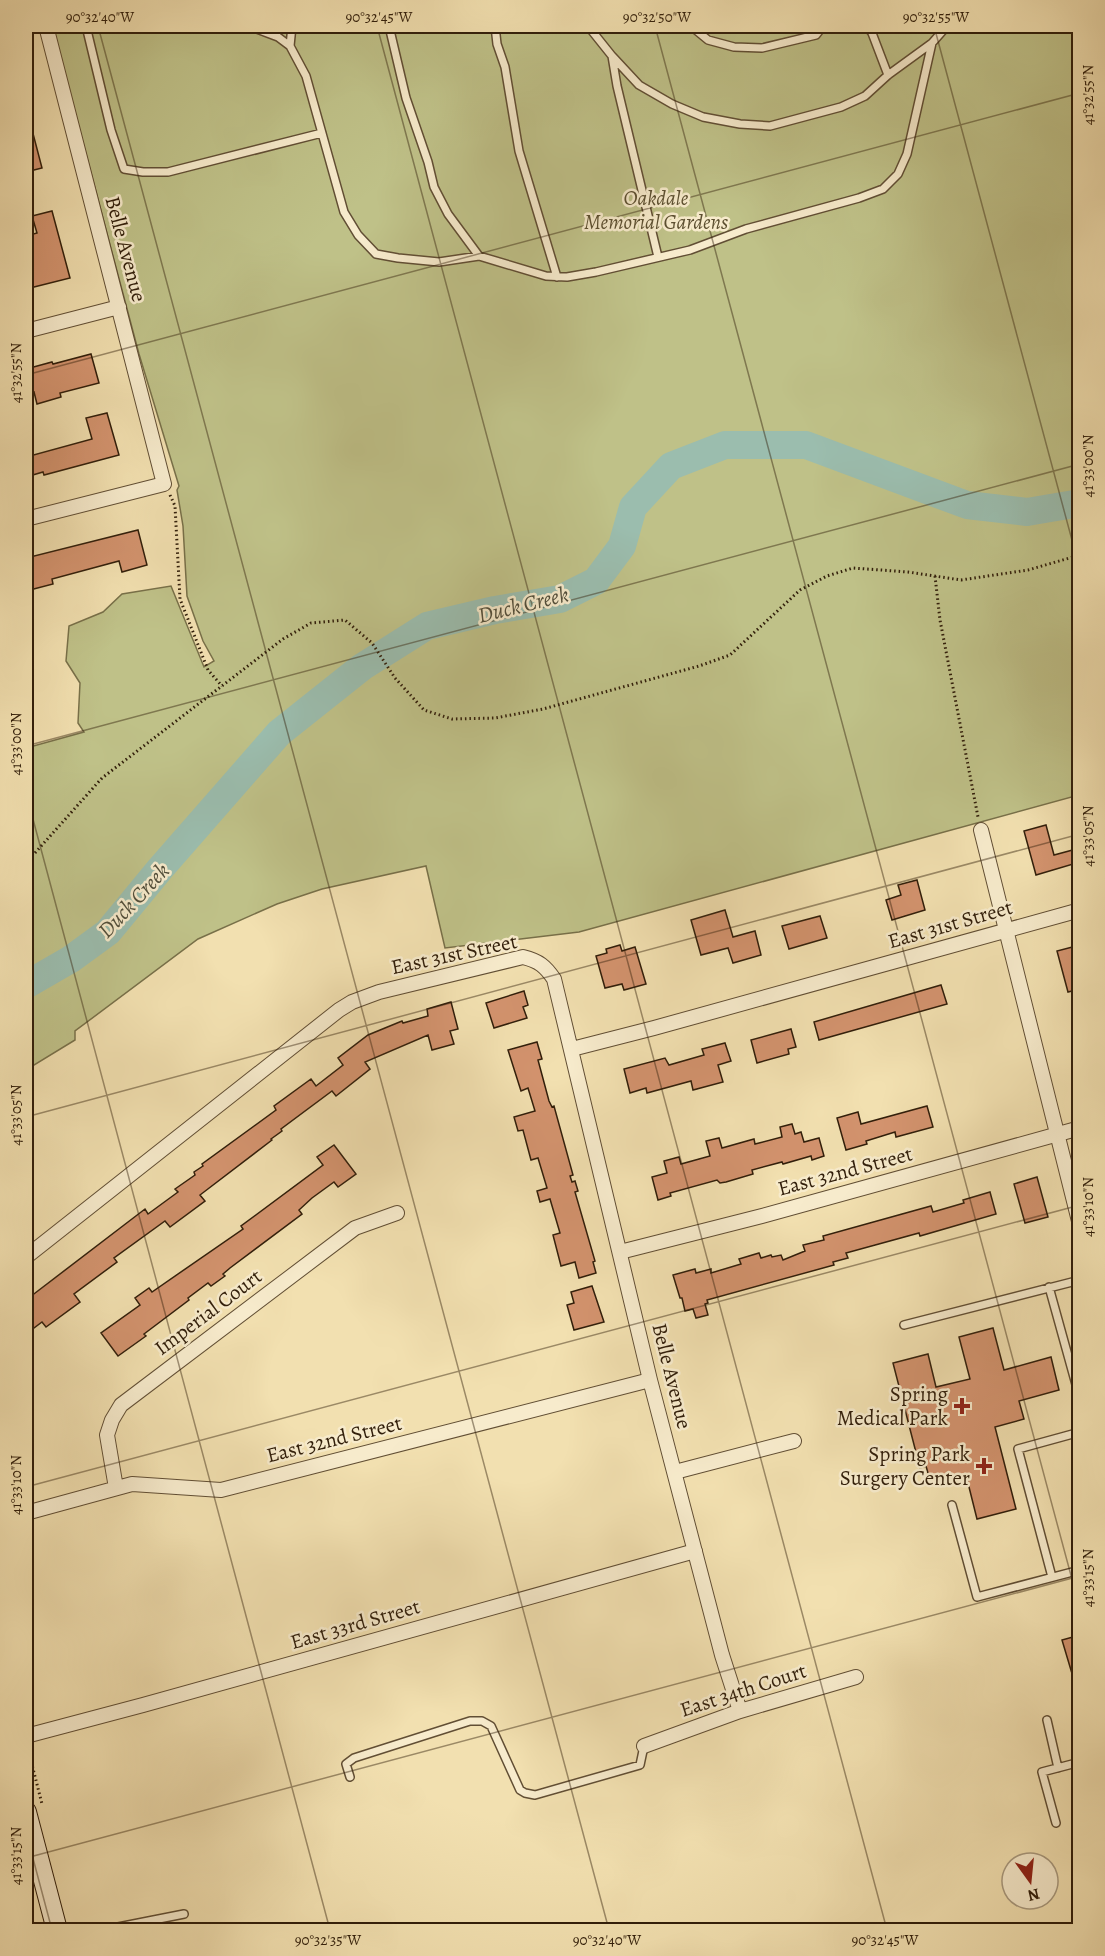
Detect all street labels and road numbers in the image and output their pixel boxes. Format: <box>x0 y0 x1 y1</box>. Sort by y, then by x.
street label: Belle Avenue <box>98 193 154 305</box>
street label: East 31st Street <box>884 893 1016 955</box>
street label: East 31st Street <box>388 927 520 981</box>
street label: East 32nd Street <box>774 1140 916 1202</box>
street label: Imperial Court <box>149 1262 268 1362</box>
street label: Belle Avenue <box>645 1320 699 1432</box>
street label: East 32nd Street <box>263 1409 405 1469</box>
street label: East 33rd Street <box>287 1592 423 1656</box>
street label: East 34th Court <box>676 1656 810 1724</box>

